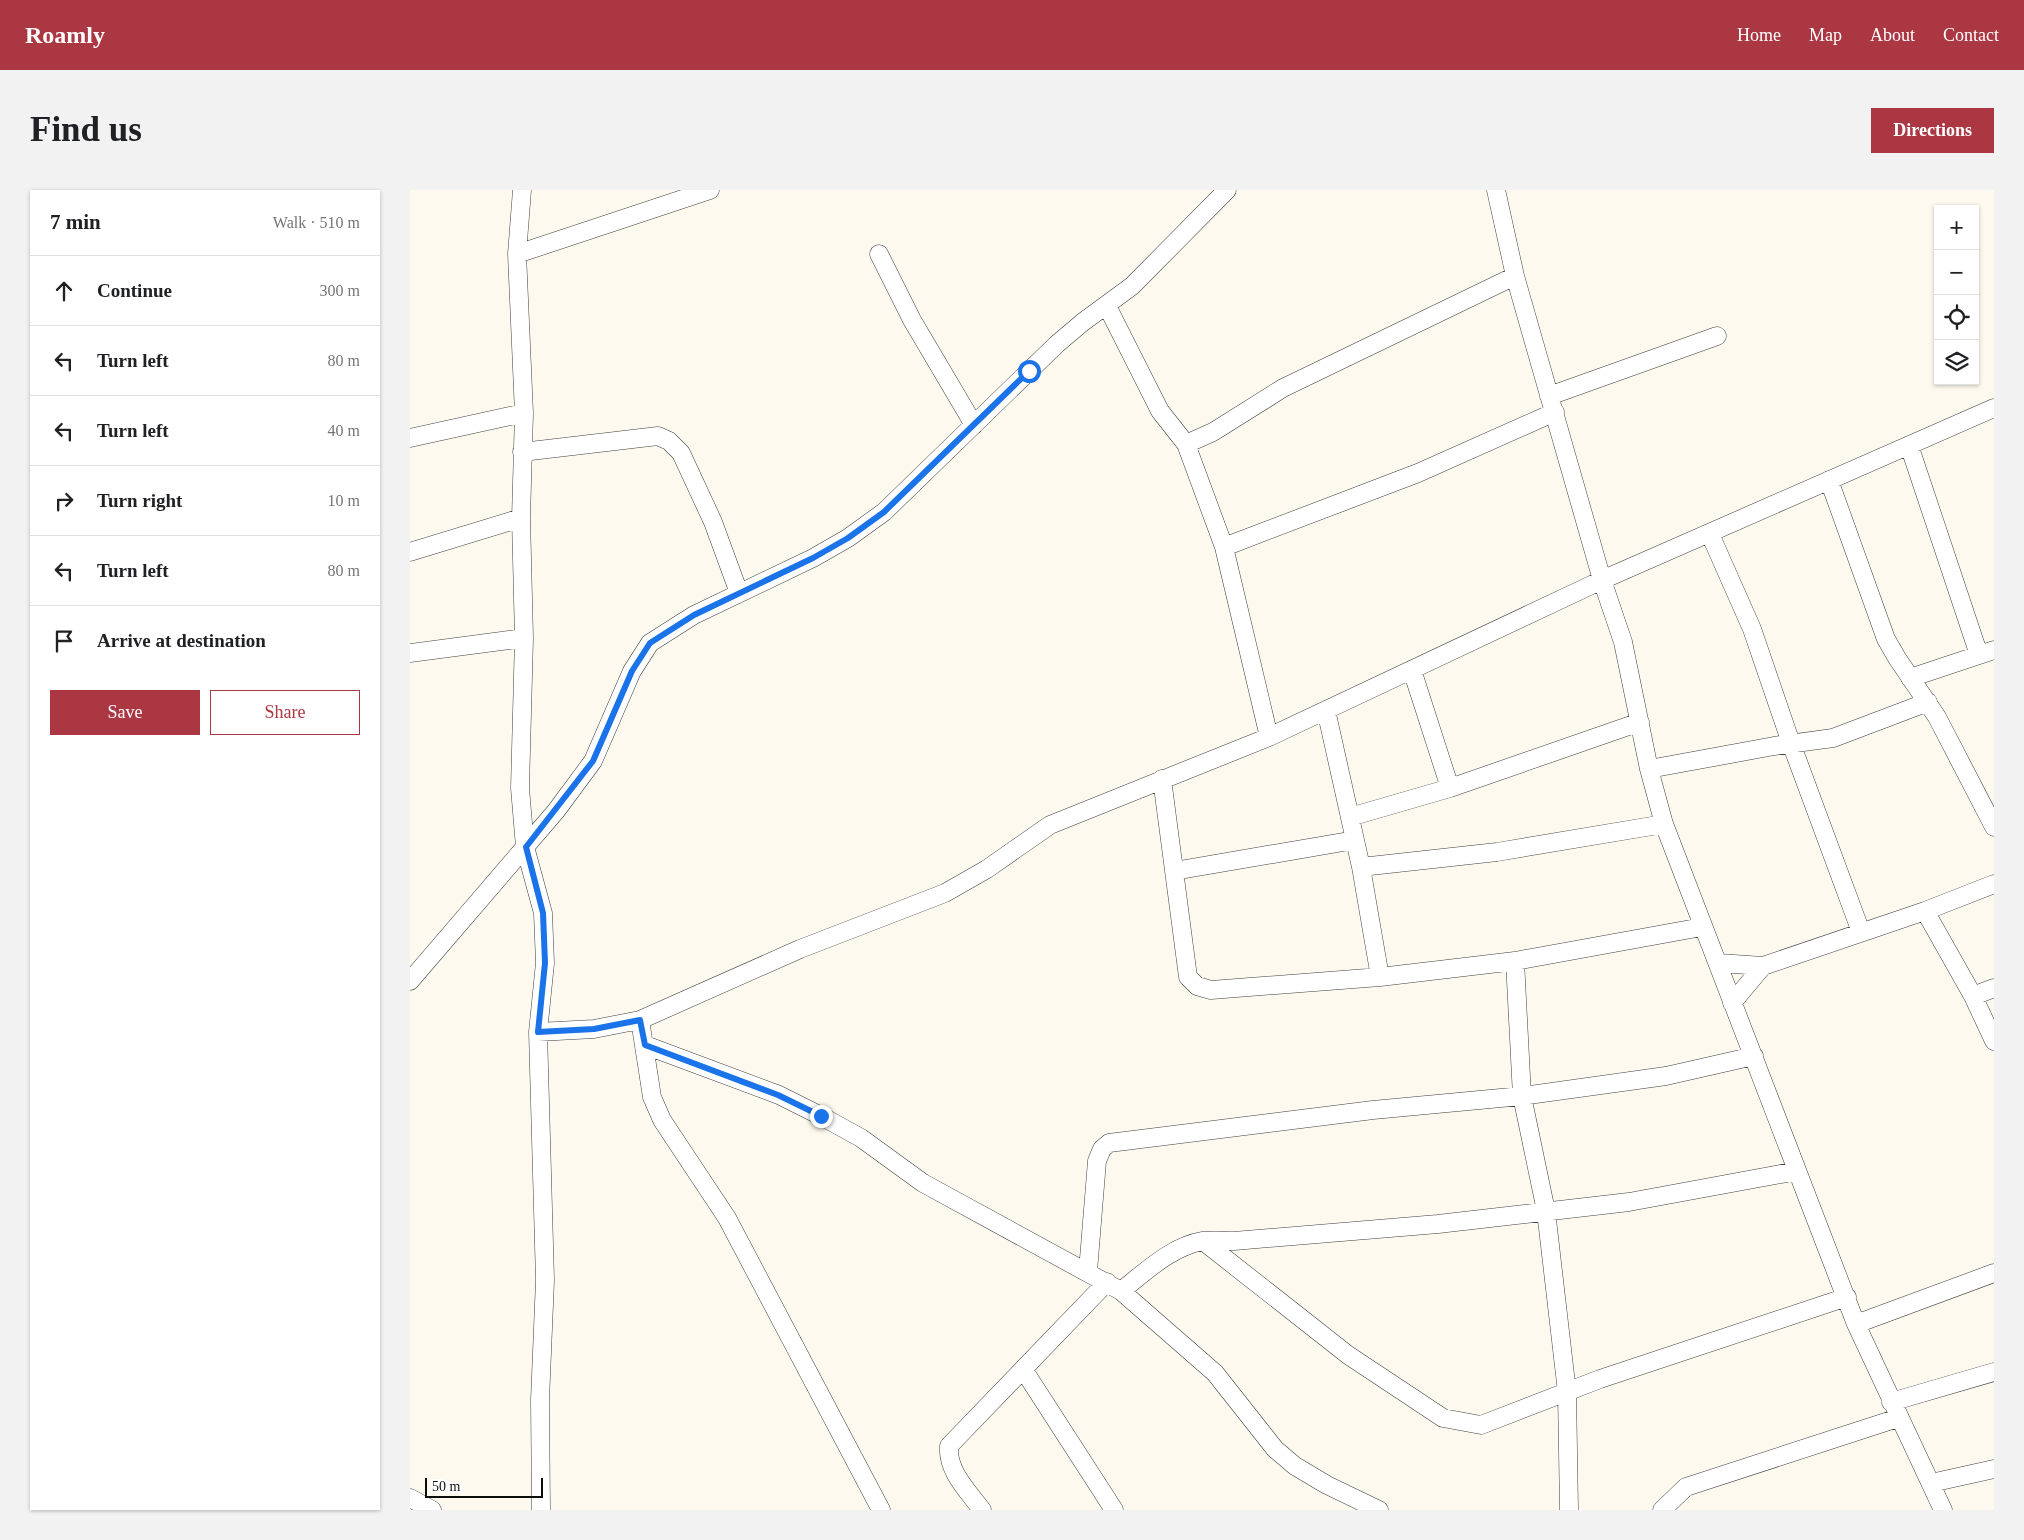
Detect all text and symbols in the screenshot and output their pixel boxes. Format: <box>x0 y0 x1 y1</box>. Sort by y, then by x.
text: Roamly <box>25 22 105 48</box>
text: Home <box>1737 25 1781 45</box>
text: Map <box>1809 25 1842 45</box>
text: About <box>1870 25 1915 45</box>
text: Contact <box>1943 25 1999 45</box>
button: Directions <box>1871 108 1994 153</box>
text: Find us <box>30 110 142 149</box>
map controls <box>1934 205 1979 385</box>
button: + <box>1934 205 1979 250</box>
text: 7 min <box>50 210 101 234</box>
text: Walk · 510 m <box>273 214 360 231</box>
button: − <box>1934 250 1979 295</box>
icon: ahead <box>50 277 78 305</box>
text: Continue <box>97 280 172 301</box>
text: 300 m <box>320 282 360 299</box>
button: locate <box>1934 295 1979 340</box>
button: layers <box>1934 340 1979 385</box>
icon: left <box>50 347 78 375</box>
text: Turn left <box>97 350 169 371</box>
text: 80 m <box>328 352 360 369</box>
route start <box>1018 360 1041 383</box>
icon: left <box>50 417 78 445</box>
text: Turn left <box>97 420 169 441</box>
text: 40 m <box>328 422 360 439</box>
icon: right <box>50 487 78 515</box>
text: Turn right <box>97 490 182 511</box>
text: 10 m <box>328 492 360 509</box>
icon: left <box>50 557 78 585</box>
text: Turn left <box>97 560 169 581</box>
text: 80 m <box>328 562 360 579</box>
icon: arrive <box>50 627 78 655</box>
text: Arrive at destination <box>97 630 266 651</box>
button: Save <box>50 690 200 735</box>
button: Share <box>210 690 360 735</box>
route end <box>810 1105 833 1128</box>
scale bar <box>425 1475 542 1498</box>
text: 50 m <box>432 1479 460 1494</box>

